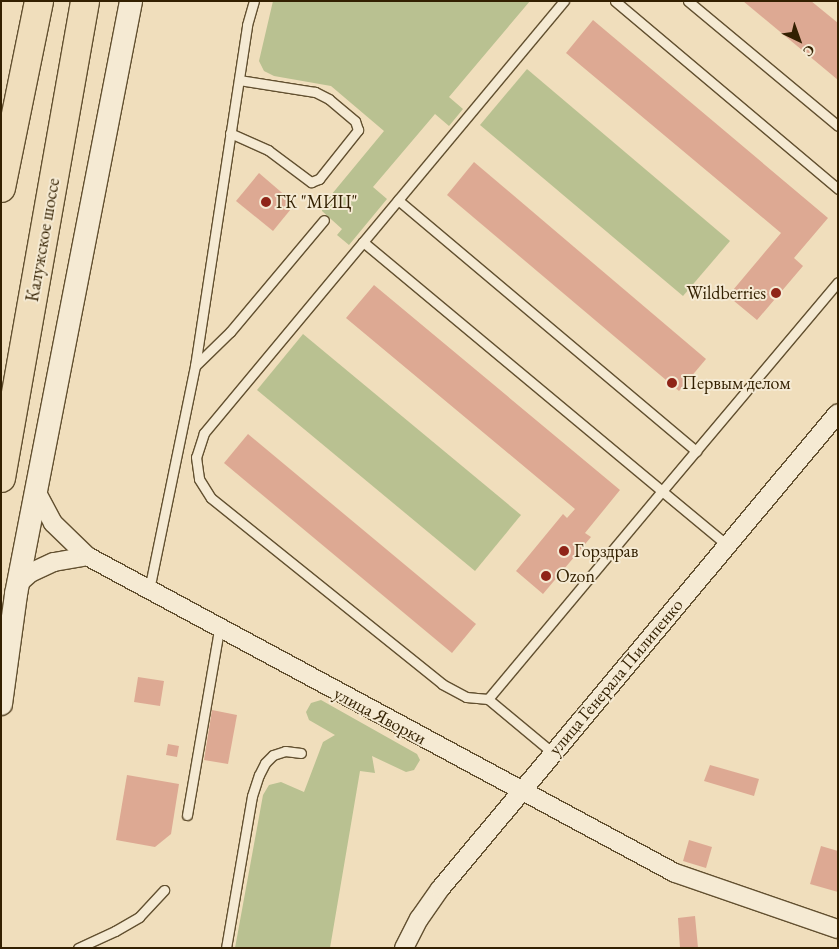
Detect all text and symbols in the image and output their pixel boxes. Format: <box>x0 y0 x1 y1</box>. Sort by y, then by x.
north arrow <box>774 15 824 65</box>
text: С <box>799 41 819 61</box>
street label: Калужское шоссе <box>22 177 64 303</box>
place label: ГК "МИЦ" <box>276 191 357 213</box>
marker: ГК "МИЦ" <box>260 196 272 208</box>
place label: Wildberries <box>686 282 766 304</box>
marker: Wildberries <box>770 287 782 299</box>
place label: Первым делом <box>682 372 791 394</box>
marker: Первым делом <box>666 377 678 389</box>
place label: Горздрав <box>574 540 638 562</box>
marker: Горздрав <box>558 545 570 557</box>
place label: Ozon <box>556 565 595 587</box>
marker: Ozon <box>540 570 552 582</box>
street label: улица Генерала Пилипенко <box>544 594 688 760</box>
street label: улица Яворки <box>330 683 430 749</box>

